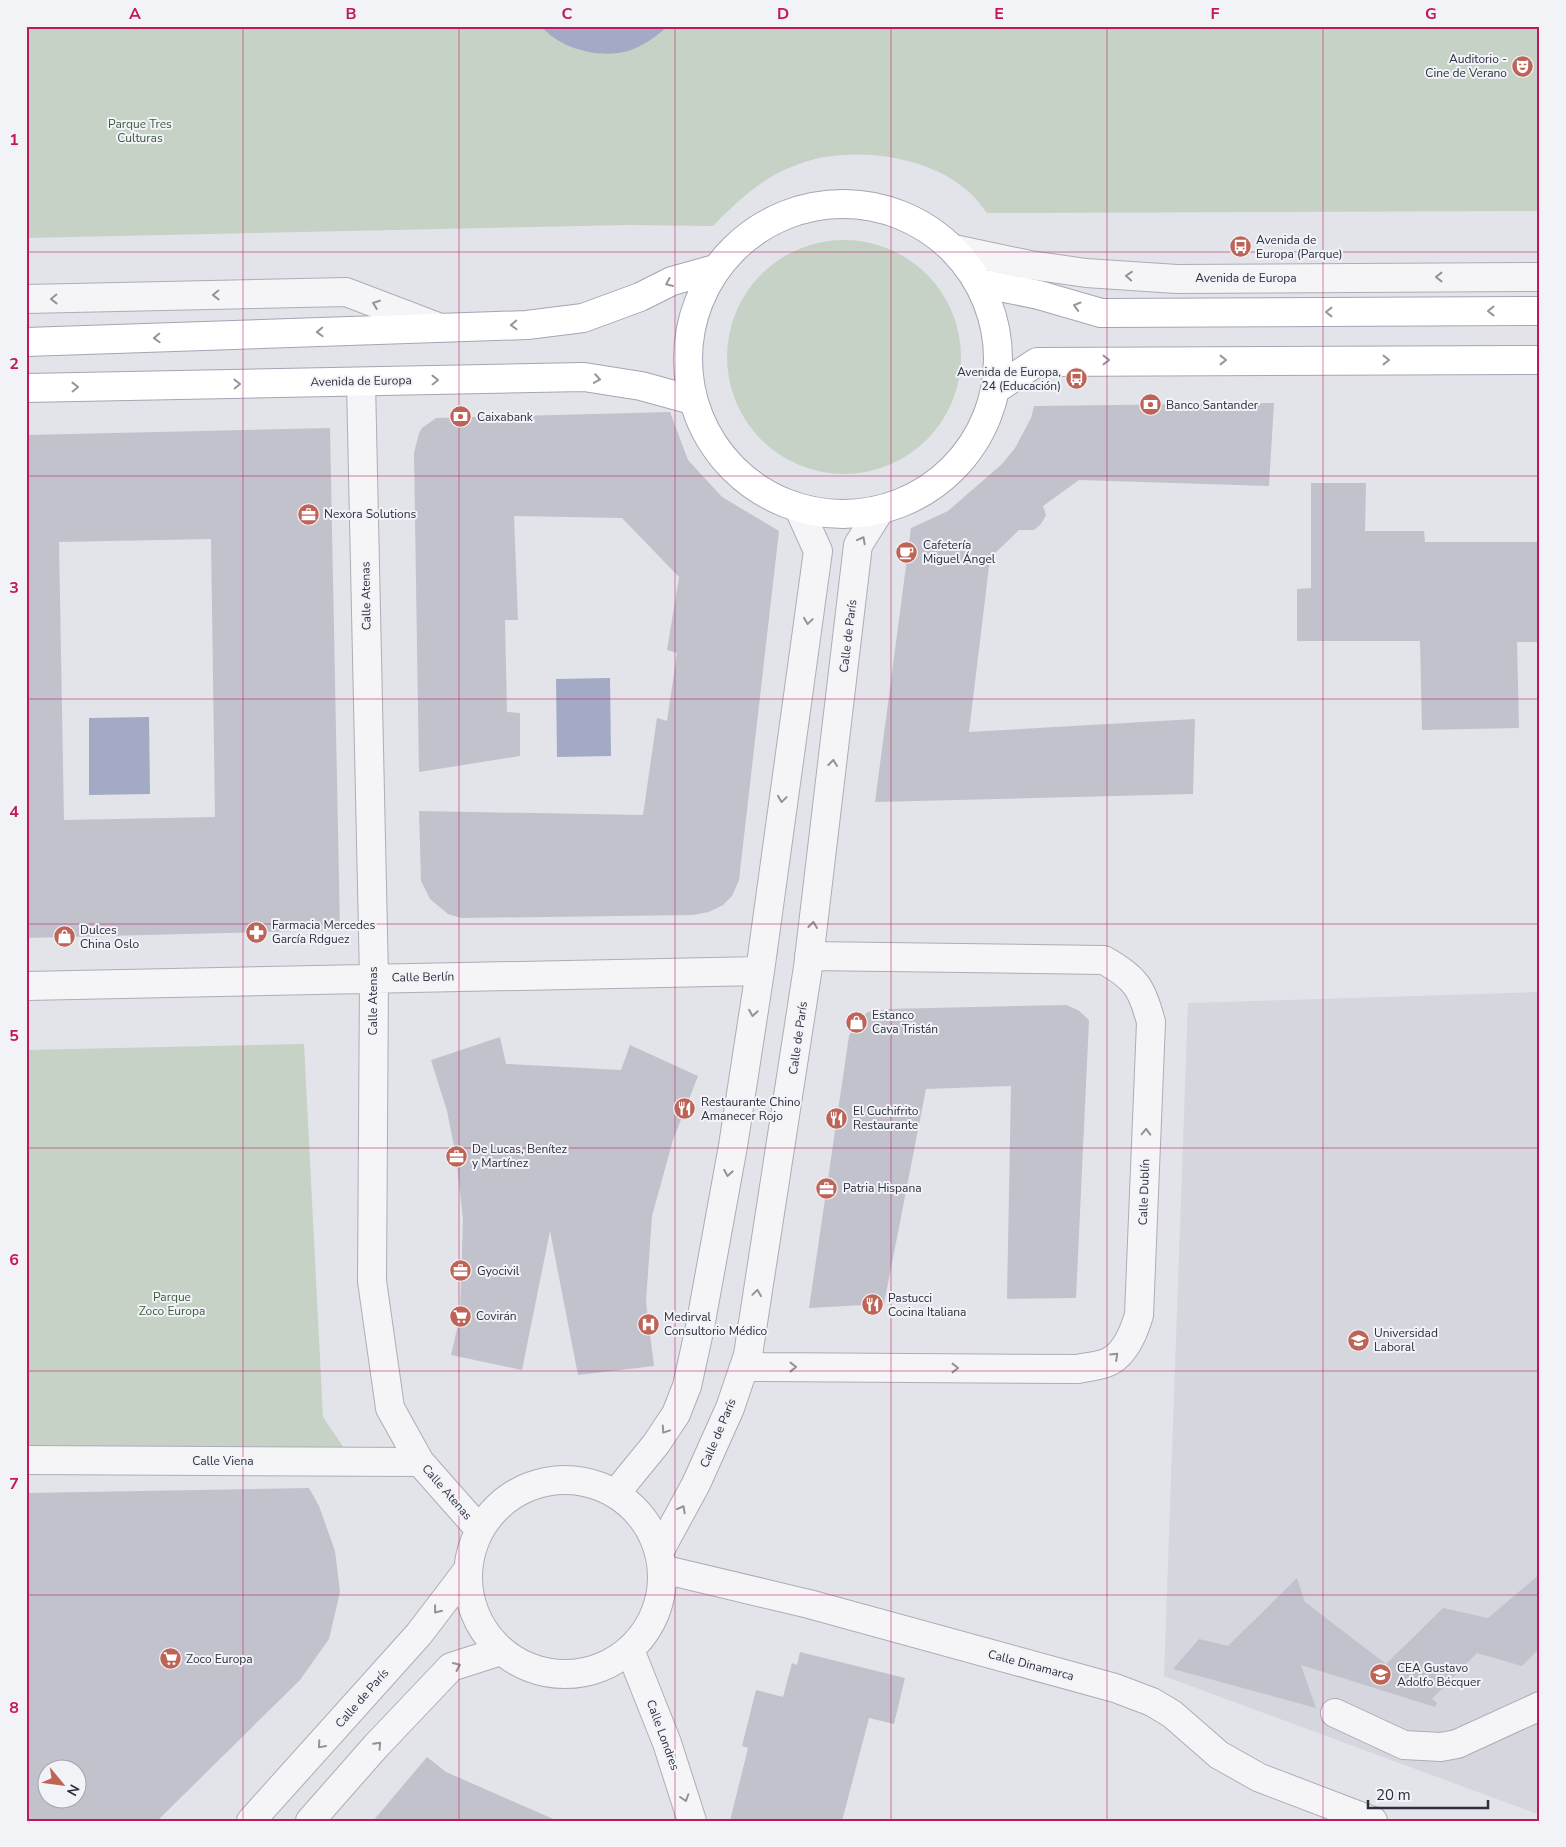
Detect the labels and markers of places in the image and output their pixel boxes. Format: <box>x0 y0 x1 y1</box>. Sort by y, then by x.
place label: Auditorio - Cine de Verano <box>1425 51 1507 81</box>
theatre icon: Auditorio - Cine de Verano <box>1511 54 1535 78</box>
place label: Avenida de Europa (Parque) <box>1256 232 1343 262</box>
bus stop icon: Avenida de Europa (Parque) <box>1228 235 1252 259</box>
place label: Avenida de Europa, 24 (Educación) <box>957 364 1061 394</box>
bus stop icon: Avenida de Europa, 24 (Educación) <box>1065 367 1089 391</box>
bank icon: Banco Santander <box>1138 393 1162 417</box>
place label: Banco Santander <box>1166 397 1259 413</box>
bank icon: Caixabank <box>449 405 473 429</box>
place label: Caixabank <box>477 409 534 425</box>
office icon: Nexora Solutions <box>296 502 320 526</box>
place label: Nexora Solutions <box>324 506 417 522</box>
place label: Cafetería Miguel Ángel <box>923 537 996 567</box>
cafe icon: Cafetería Miguel Ángel <box>895 540 919 564</box>
place label: Farmacia Mercedes García Rdguez <box>272 917 375 947</box>
pharmacy icon: Farmacia Mercedes García Rdguez <box>244 920 268 944</box>
place label: Dulces China Oslo <box>80 922 139 952</box>
shop icon: Dulces China Oslo <box>52 925 76 949</box>
place label: Estanco Cava Tristán <box>872 1007 938 1037</box>
shop icon: Estanco Cava Tristán <box>844 1010 868 1034</box>
place label: Restaurante Chino Amanecer Rojo <box>701 1094 801 1124</box>
restaurant icon: Restaurante Chino Amanecer Rojo <box>673 1097 697 1121</box>
place label: El Cuchifrito Restaurante <box>853 1103 919 1133</box>
restaurant icon: El Cuchifrito Restaurante <box>825 1106 849 1130</box>
place label: De Lucas, Benítez y Martínez <box>472 1141 567 1171</box>
office icon: De Lucas, Benítez y Martínez <box>444 1144 468 1168</box>
office icon: Patria Hispana <box>815 1176 839 1200</box>
place label: Patria Hispana <box>843 1180 922 1196</box>
office icon: Gyocivil <box>449 1259 473 1283</box>
place label: Gyocivil <box>477 1263 520 1279</box>
place label: Pastucci Cocina Italiana <box>888 1290 966 1320</box>
restaurant icon: Pastucci Cocina Italiana <box>860 1293 884 1317</box>
supermarket icon: Covirán <box>448 1304 472 1328</box>
place label: Covirán <box>476 1308 517 1324</box>
place label: Medirval Consultorio Médico <box>664 1309 768 1339</box>
hospital icon: Medirval Consultorio Médico <box>636 1312 660 1336</box>
place label: Universidad Laboral <box>1374 1325 1438 1355</box>
school or university icon: Universidad Laboral <box>1346 1328 1370 1352</box>
supermarket icon: Zoco Europa <box>158 1647 182 1671</box>
place label: Zoco Europa <box>186 1651 253 1667</box>
place label: CEA Gustavo Adolfo Bécquer <box>1397 1660 1481 1690</box>
school or university icon: CEA Gustavo Adolfo Bécquer <box>1369 1663 1393 1687</box>

